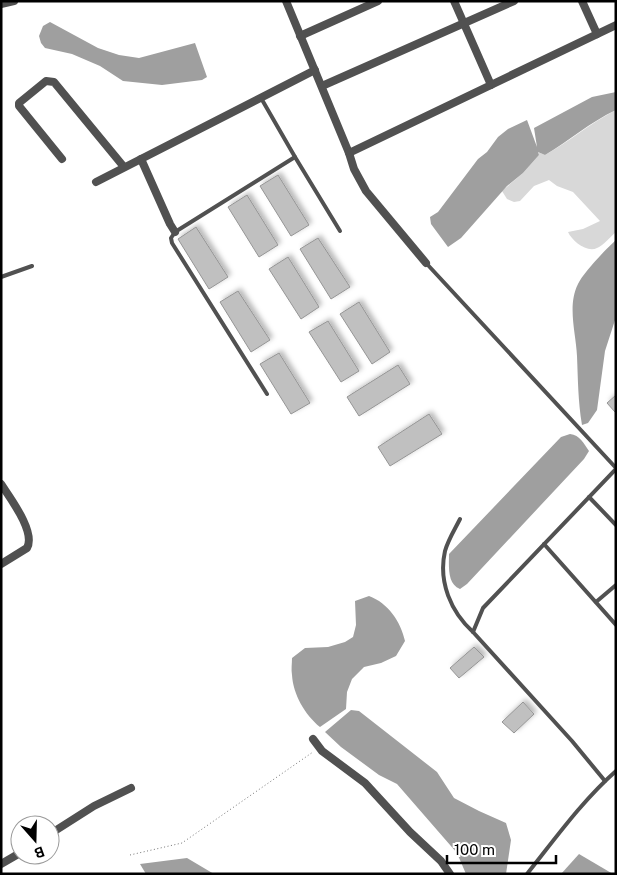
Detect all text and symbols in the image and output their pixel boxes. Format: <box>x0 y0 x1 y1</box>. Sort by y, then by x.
north arrow <box>10 815 60 865</box>
scale bar <box>447 832 556 864</box>
text: 100 m <box>454 841 495 858</box>
text: B <box>32 843 47 861</box>

